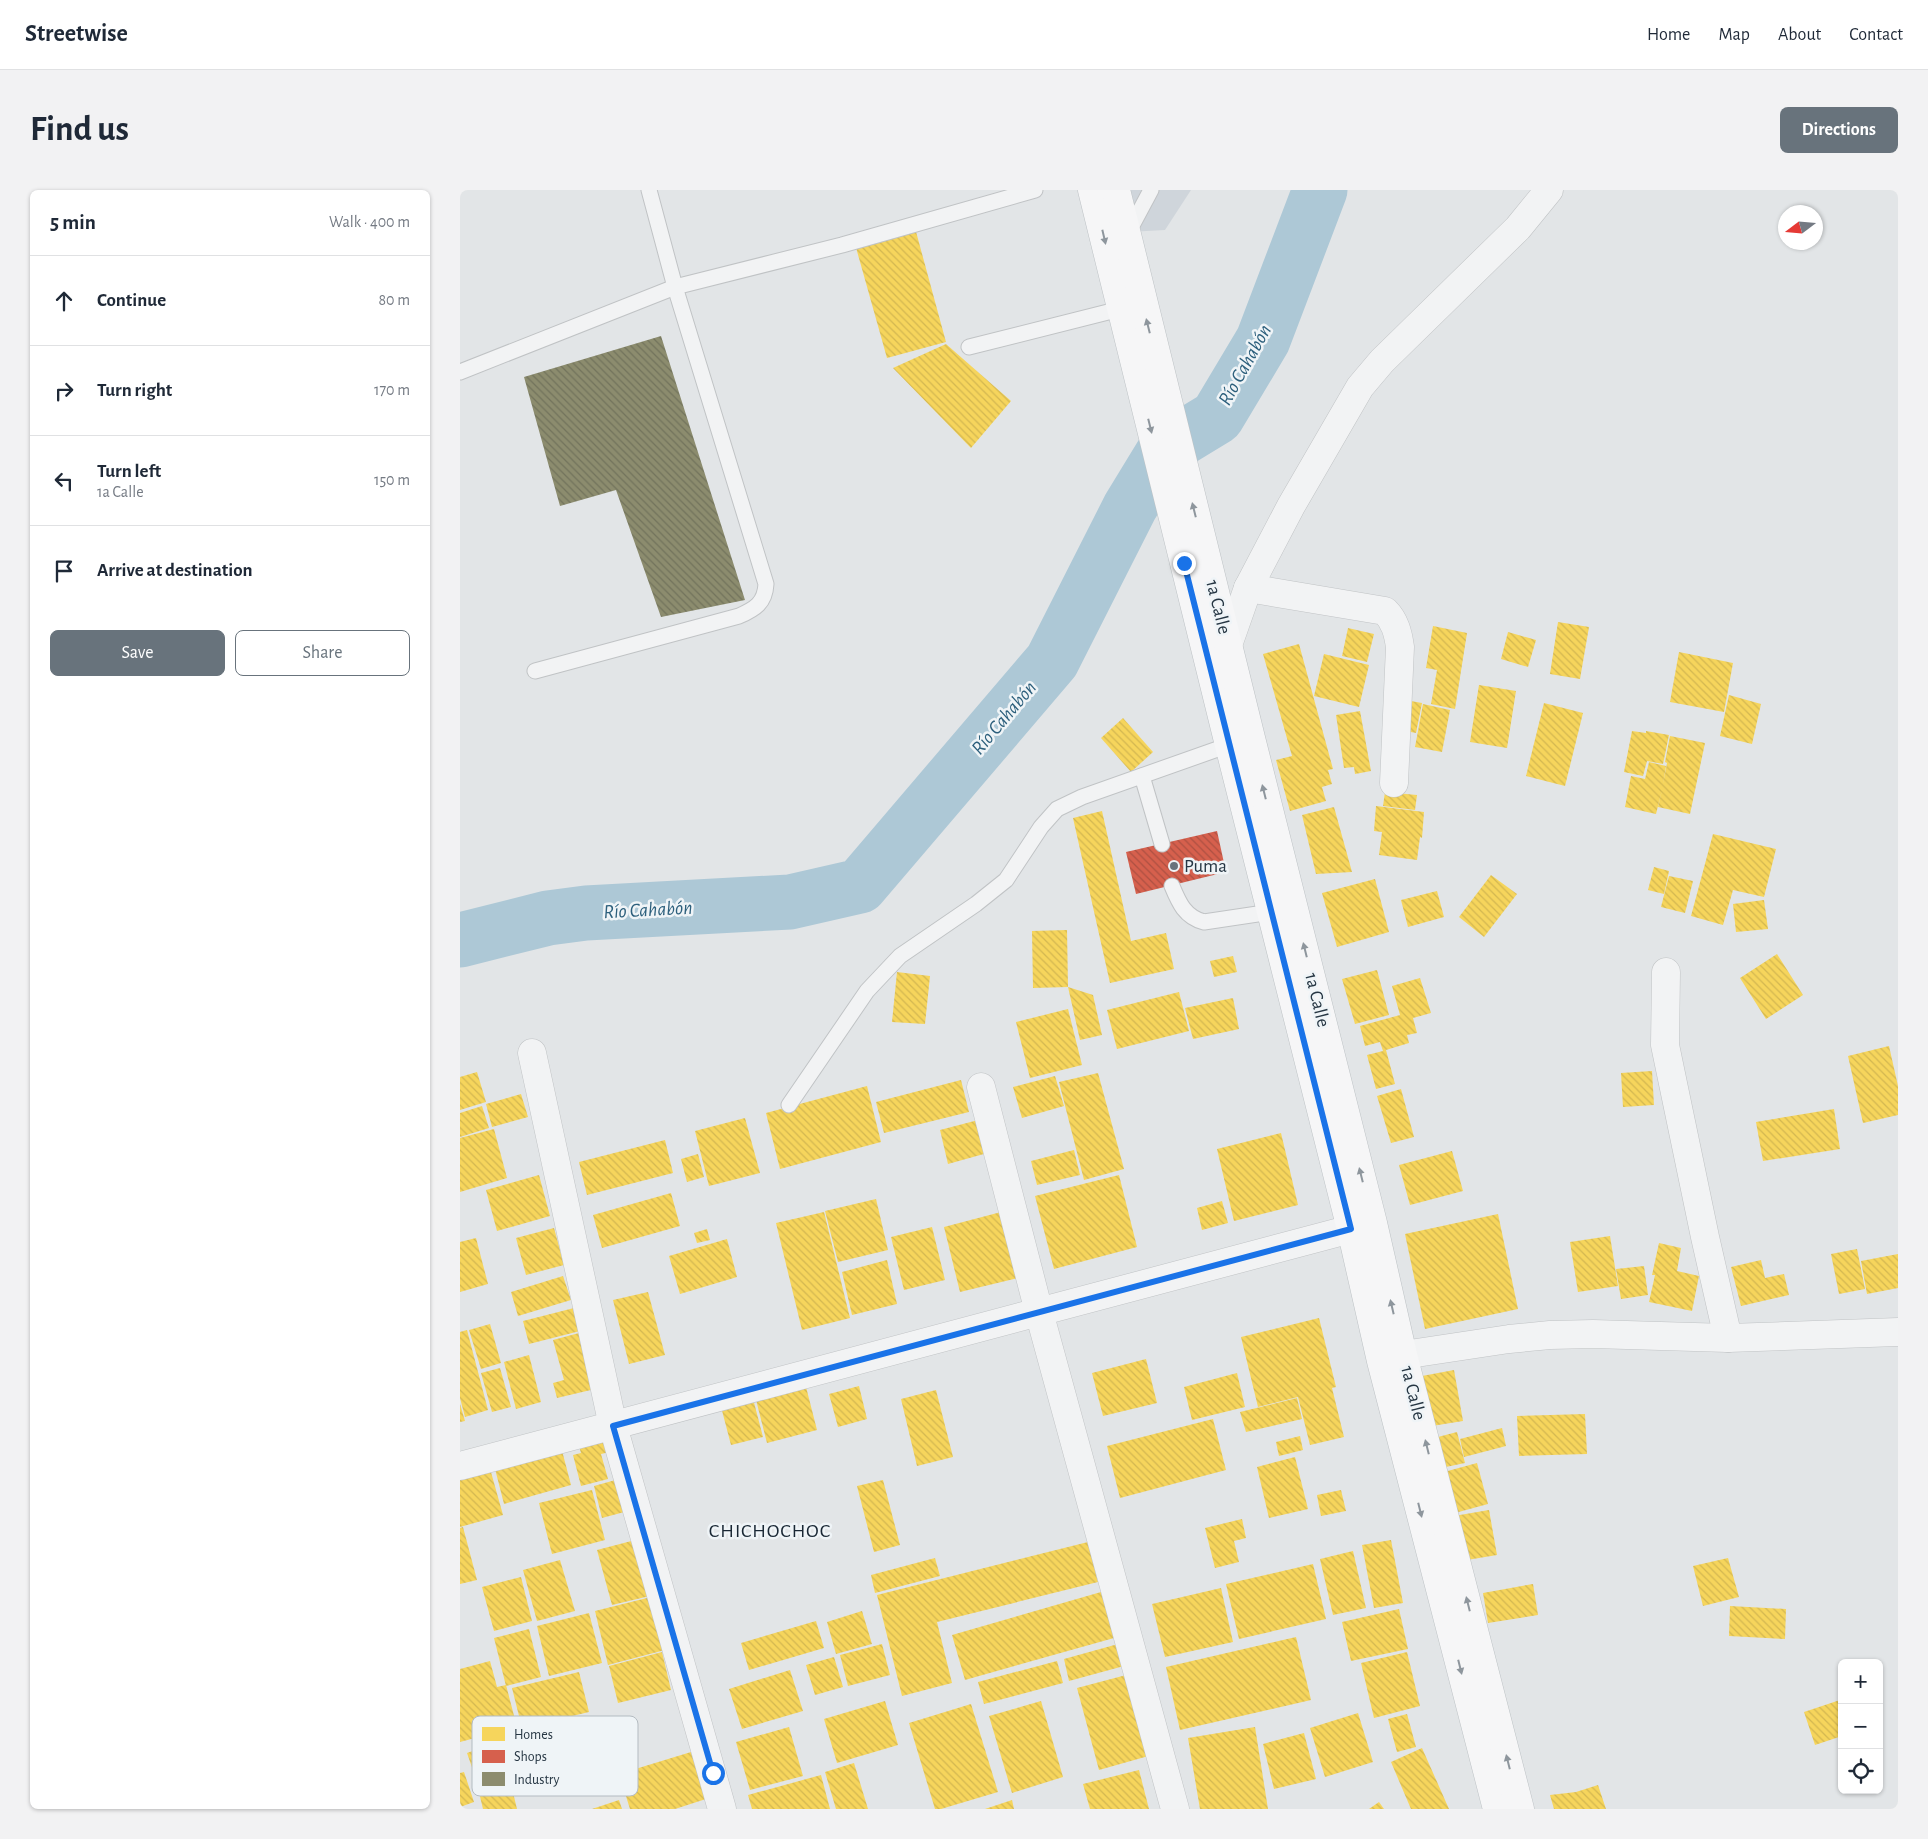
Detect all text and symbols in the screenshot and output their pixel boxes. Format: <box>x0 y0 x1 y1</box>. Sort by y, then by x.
text: Streetwise <box>25 22 128 46</box>
text: Home <box>1647 26 1690 44</box>
text: Map <box>1718 26 1750 44</box>
text: About <box>1778 26 1821 44</box>
text: Contact <box>1849 26 1903 44</box>
button: Directions <box>1780 107 1898 153</box>
text: Find us <box>30 112 129 147</box>
north arrow <box>1778 205 1823 250</box>
text: 5 min <box>50 212 96 233</box>
text: Walk · 400 m <box>329 214 410 230</box>
one-way arrow <box>1100 230 1108 245</box>
icon: ahead <box>50 287 78 315</box>
text: Continue <box>97 291 166 310</box>
text: 80 m <box>379 292 410 308</box>
one-way arrow <box>1144 318 1152 333</box>
water label: Río Cahabón <box>1215 321 1275 409</box>
icon: right <box>50 377 78 405</box>
text: Turn right <box>97 381 172 400</box>
text: 170 m <box>374 382 410 398</box>
one-way arrow <box>1146 418 1154 433</box>
text: Turn left <box>97 462 161 481</box>
icon: left <box>50 467 78 495</box>
text: 150 m <box>374 472 410 488</box>
text: 1a Calle <box>97 484 144 500</box>
one-way arrow <box>1190 503 1198 518</box>
route end <box>1173 552 1196 575</box>
icon: arrive <box>50 557 78 585</box>
text: Arrive at destination <box>97 561 253 580</box>
street label: 1a Calle <box>1202 578 1234 636</box>
button: Save <box>50 630 225 676</box>
button: Share <box>235 630 410 676</box>
water label: Río Cahabón <box>968 677 1040 759</box>
one-way arrow <box>1260 785 1268 800</box>
place label: Puma <box>1184 857 1227 876</box>
marker: Puma <box>1168 860 1180 872</box>
water label: Río Cahabón <box>603 898 693 922</box>
one-way arrow <box>1300 942 1308 957</box>
street label: 1a Calle <box>1301 971 1333 1029</box>
one-way arrow <box>1357 1168 1365 1183</box>
one-way arrow <box>1388 1300 1396 1315</box>
street label: 1a Calle <box>1397 1364 1429 1422</box>
one-way arrow <box>1423 1440 1431 1455</box>
one-way arrow <box>1416 1502 1424 1517</box>
district label: CHICHOCHOC <box>709 1521 831 1541</box>
one-way arrow <box>1463 1597 1471 1612</box>
map controls <box>1838 1659 1883 1794</box>
button: + <box>1838 1659 1883 1704</box>
one-way arrow <box>1456 1660 1464 1675</box>
button: − <box>1838 1704 1883 1749</box>
legend <box>472 1716 638 1796</box>
text: Homes <box>514 1728 553 1742</box>
button: locate <box>1838 1749 1883 1794</box>
text: Shops <box>514 1750 547 1764</box>
one-way arrow <box>1504 1754 1512 1769</box>
route start <box>702 1762 725 1785</box>
text: Industry <box>514 1773 560 1787</box>

